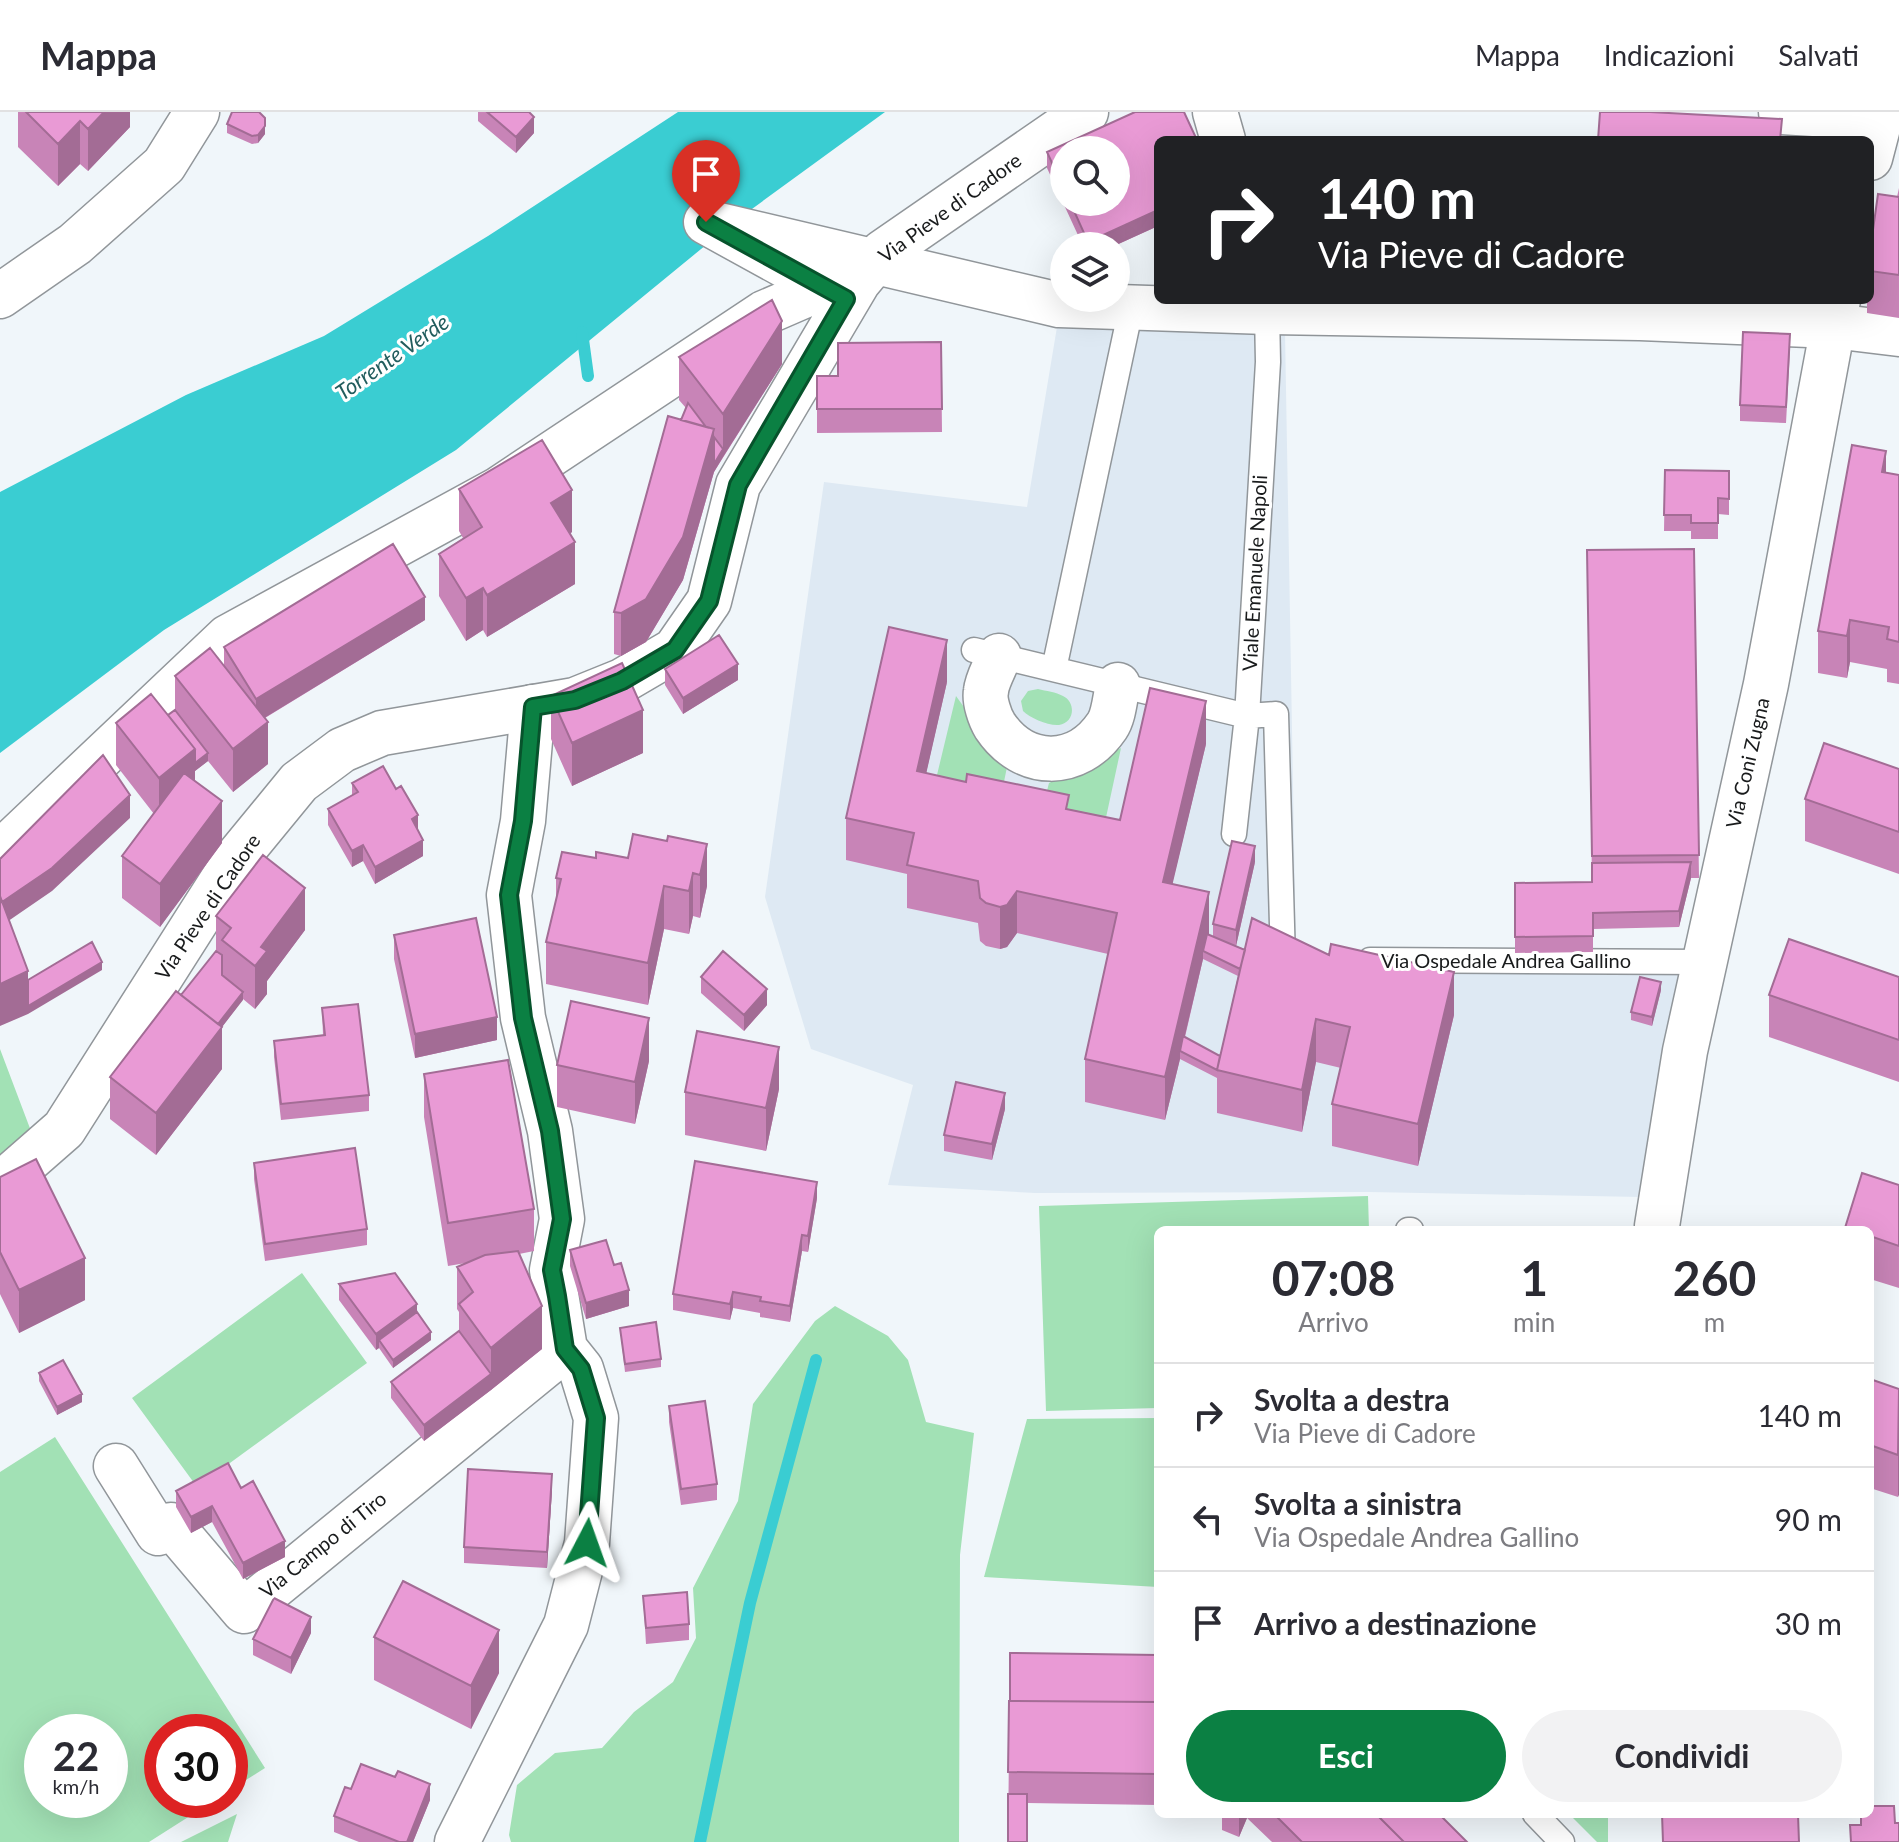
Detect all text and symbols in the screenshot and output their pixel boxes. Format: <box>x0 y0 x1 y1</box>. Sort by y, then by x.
text: Mappa <box>40 32 157 78</box>
text: Mappa <box>1475 38 1560 72</box>
text: Indicazioni <box>1604 38 1734 72</box>
text: Salvati <box>1778 38 1859 72</box>
map controls <box>1050 136 1130 312</box>
button: search <box>1050 136 1130 216</box>
pin <box>672 140 740 222</box>
street label: Via Pieve di Cadore <box>873 147 1025 267</box>
icon: arrive <box>684 152 728 196</box>
text: 140 m <box>1318 164 1476 231</box>
icon: right <box>1186 168 1290 272</box>
button: layers <box>1050 232 1130 312</box>
text: Via Pieve di Cadore <box>1318 232 1625 276</box>
water label: Torrente Verde <box>330 308 454 406</box>
street label: Viale Emanuele Napoli <box>1237 474 1271 672</box>
street label: Via Coni Zugna <box>1720 695 1774 830</box>
street label: Via Pieve di Cadore <box>150 829 265 984</box>
street label: Via Ospedale Andrea Gallino <box>1381 948 1631 972</box>
text: 07:08 <box>1272 1249 1395 1306</box>
text: 1 <box>1520 1249 1548 1306</box>
text: 260 <box>1673 1249 1756 1306</box>
text: Arrivo <box>1298 1306 1369 1338</box>
text: min <box>1513 1306 1555 1338</box>
text: m <box>1704 1306 1725 1338</box>
text: Svolta a destra <box>1254 1381 1450 1417</box>
icon: right <box>1186 1393 1230 1437</box>
text: 140 m <box>1757 1397 1842 1433</box>
text: Via Pieve di Cadore <box>1254 1417 1476 1449</box>
text: Svolta a sinistra <box>1254 1485 1462 1521</box>
street label: Via Campo di Tiro <box>254 1486 391 1603</box>
icon: left <box>1186 1497 1230 1541</box>
position arrow <box>545 1501 629 1585</box>
text: 90 m <box>1775 1501 1842 1537</box>
text: Via Ospedale Andrea Gallino <box>1254 1521 1579 1553</box>
icon: arrive <box>1186 1601 1230 1645</box>
text: Arrivo a destinazione <box>1254 1605 1536 1641</box>
text: 30 m <box>1775 1605 1842 1641</box>
button: Esci <box>1186 1710 1506 1802</box>
button: Condividi <box>1522 1710 1842 1802</box>
speed limit sign: 30 <box>144 1714 248 1818</box>
text: 22 <box>53 1732 99 1780</box>
text: km/h <box>53 1774 99 1798</box>

